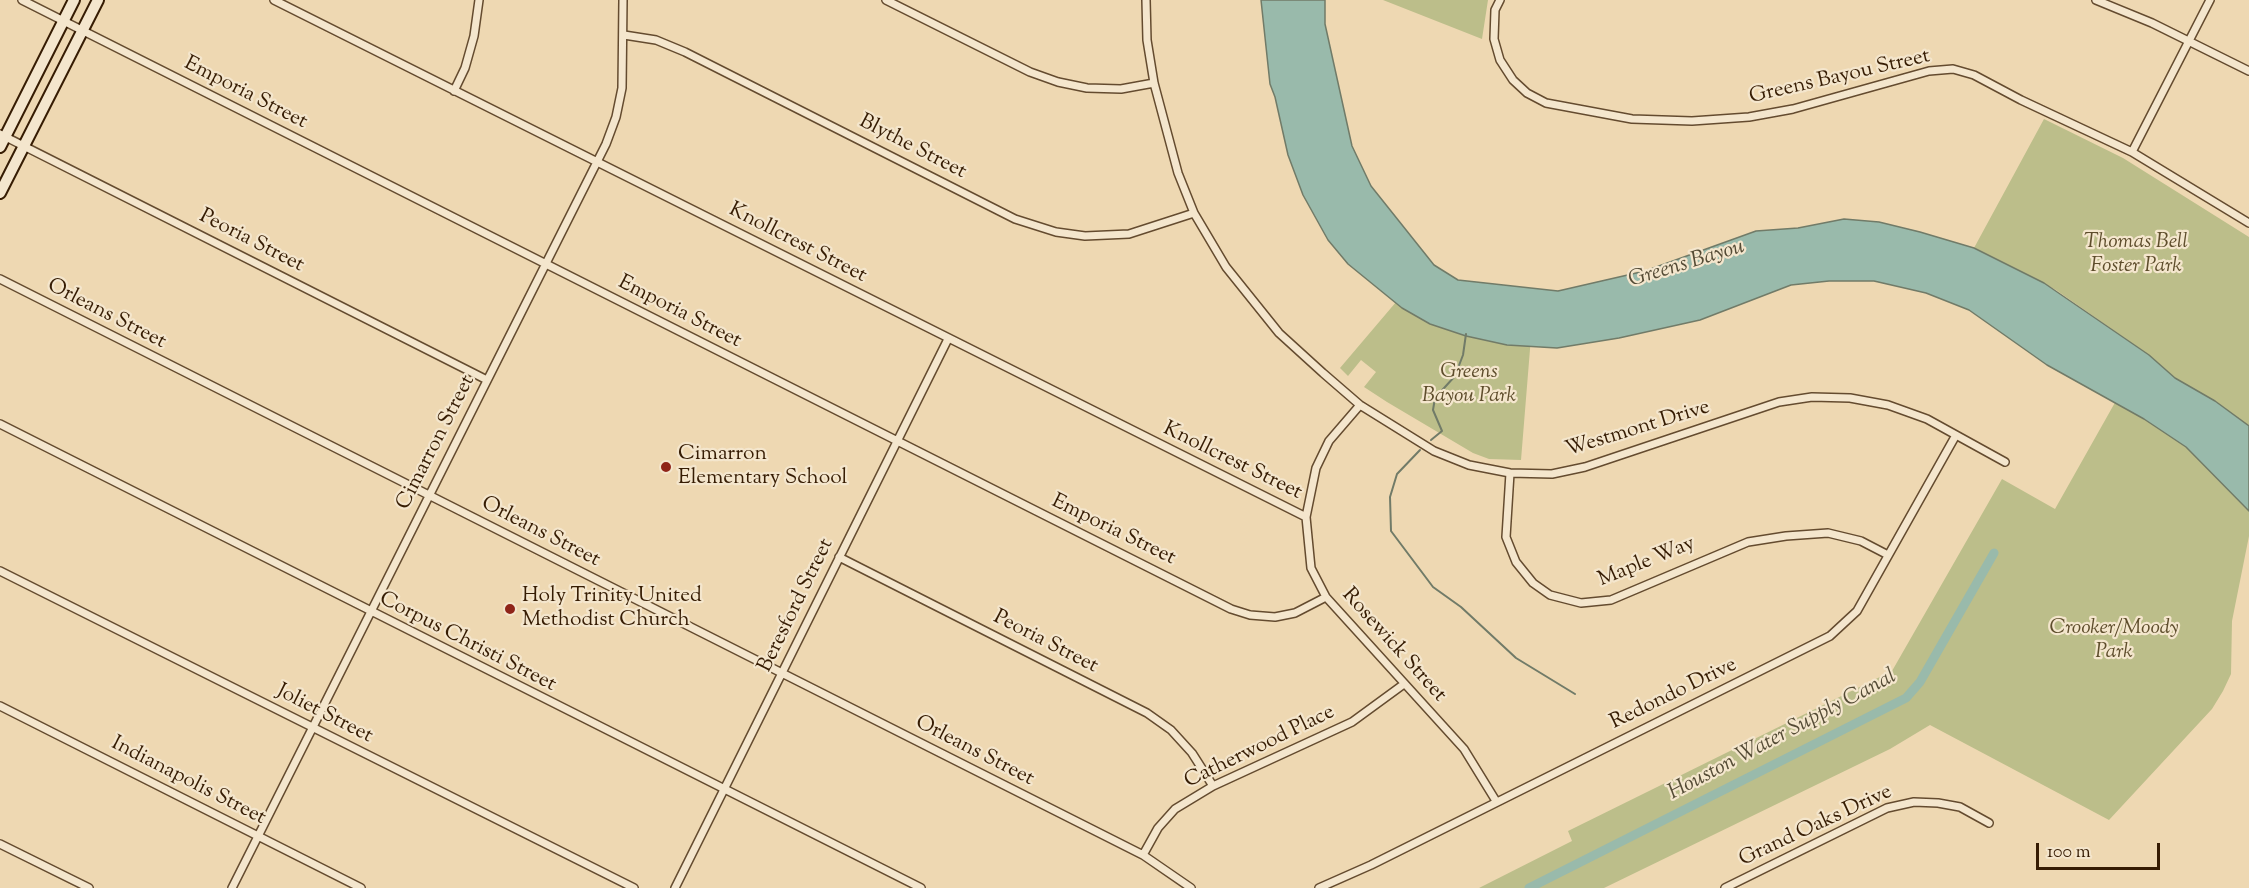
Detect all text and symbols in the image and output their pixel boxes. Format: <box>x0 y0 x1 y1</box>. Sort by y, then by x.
street label: Greens Bayou Street <box>1747 45 1933 111</box>
street label: Emporia Street <box>179 52 311 136</box>
street label: Blythe Street <box>854 110 970 186</box>
street label: Knollcrest Street <box>724 198 870 290</box>
street label: Peoria Street <box>194 205 308 279</box>
park label: Thomas Bell Foster Park <box>2084 230 2188 280</box>
water label: Greens Bayou <box>1626 235 1748 295</box>
street label: Emporia Street <box>613 271 745 355</box>
street label: Orleans Street <box>42 274 170 356</box>
park label: Greens Bayou Park <box>1422 360 1516 410</box>
street label: Cimarron Street <box>392 371 482 515</box>
street label: Westmont Drive <box>1563 396 1713 464</box>
street label: Knollcrest Street <box>1158 417 1306 507</box>
place label: Cimarron Elementary School <box>678 442 847 492</box>
marker: Cimarron Elementary School <box>659 460 673 474</box>
street label: Emporia Street <box>1047 490 1179 572</box>
street label: Orleans Street <box>476 492 604 574</box>
street label: Maple Way <box>1595 532 1699 594</box>
street label: Beresford Street <box>754 535 840 677</box>
place label: Holy Trinity United Methodist Church <box>522 584 702 634</box>
street label: Rosewick Street <box>1335 584 1451 708</box>
street label: Corpus Christi Street <box>374 587 560 699</box>
marker: Holy Trinity United Methodist Church <box>503 602 517 616</box>
street label: Peoria Street <box>988 606 1102 680</box>
park label: Crooker/Moody Park <box>2049 616 2179 666</box>
street label: Redondo Drive <box>1607 653 1741 737</box>
water label: Houston Water Supply Canal <box>1664 665 1902 807</box>
street label: Joliet Street <box>272 680 376 750</box>
street label: Catherwood Place <box>1181 701 1339 795</box>
street label: Orleans Street <box>910 711 1038 793</box>
street label: Indianapolis Street <box>106 732 270 832</box>
street label: Grand Oaks Drive <box>1736 781 1896 873</box>
scale bar <box>2039 831 2164 869</box>
text: 100 m <box>2047 840 2091 866</box>

